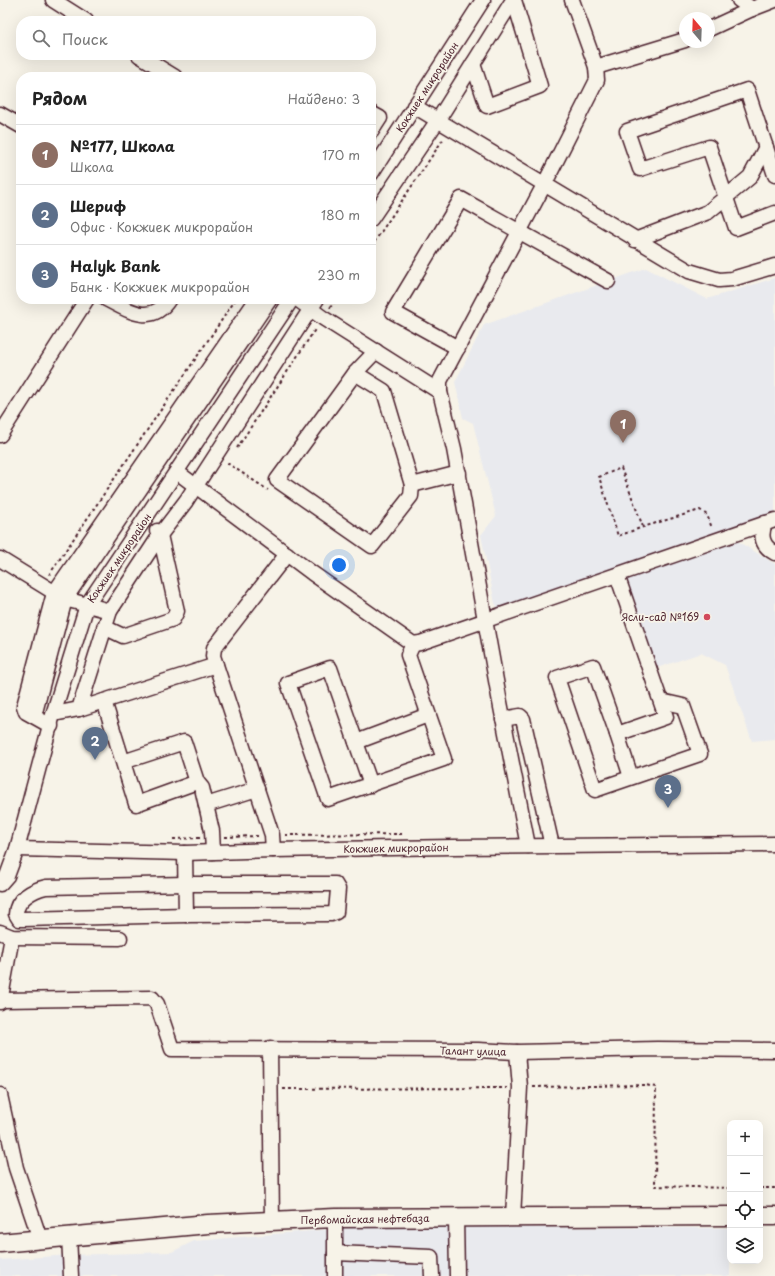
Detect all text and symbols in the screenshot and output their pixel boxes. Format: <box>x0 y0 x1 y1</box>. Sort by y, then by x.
north arrow <box>679 12 715 48</box>
search box <box>16 16 376 60</box>
icon: search <box>30 27 52 49</box>
text: Поиск <box>62 27 108 50</box>
street label: Кокжиек микрорайон <box>392 39 462 135</box>
text: Рядом <box>32 85 87 111</box>
text: Найдено: 3 <box>288 89 360 108</box>
text: №177, Школа <box>70 134 175 157</box>
text: 1 <box>42 145 48 164</box>
text: 170 m <box>322 145 360 164</box>
text: Школа <box>70 157 114 176</box>
text: Шериф <box>70 194 126 217</box>
text: 2 <box>40 205 50 224</box>
text: 180 m <box>321 205 360 224</box>
text: Офис · Кокжиек микрорайон <box>70 217 253 236</box>
text: Halyk Bank <box>70 254 161 277</box>
text: 3 <box>41 265 49 284</box>
text: 230 m <box>318 265 360 284</box>
text: Банк · Кокжиек микрорайон <box>70 277 250 296</box>
pin: 1 <box>610 410 636 443</box>
street label: Кокжиек микрорайон <box>83 510 154 605</box>
your location <box>329 555 349 575</box>
place label: Ясли-сад №169 <box>621 609 699 624</box>
marker: Ясли-сад №169 <box>702 612 712 622</box>
pin: 2 <box>82 727 108 760</box>
pin: 3 <box>655 775 681 808</box>
street label: Кокжиек микрорайон <box>343 839 449 856</box>
street label: Талант улица <box>439 1042 507 1059</box>
map controls <box>727 1120 763 1264</box>
button: + <box>727 1120 763 1156</box>
button: − <box>727 1156 763 1192</box>
button: locate <box>727 1192 763 1228</box>
street label: Первомайская нефтебаза <box>300 1210 430 1227</box>
button: layers <box>727 1228 763 1264</box>

